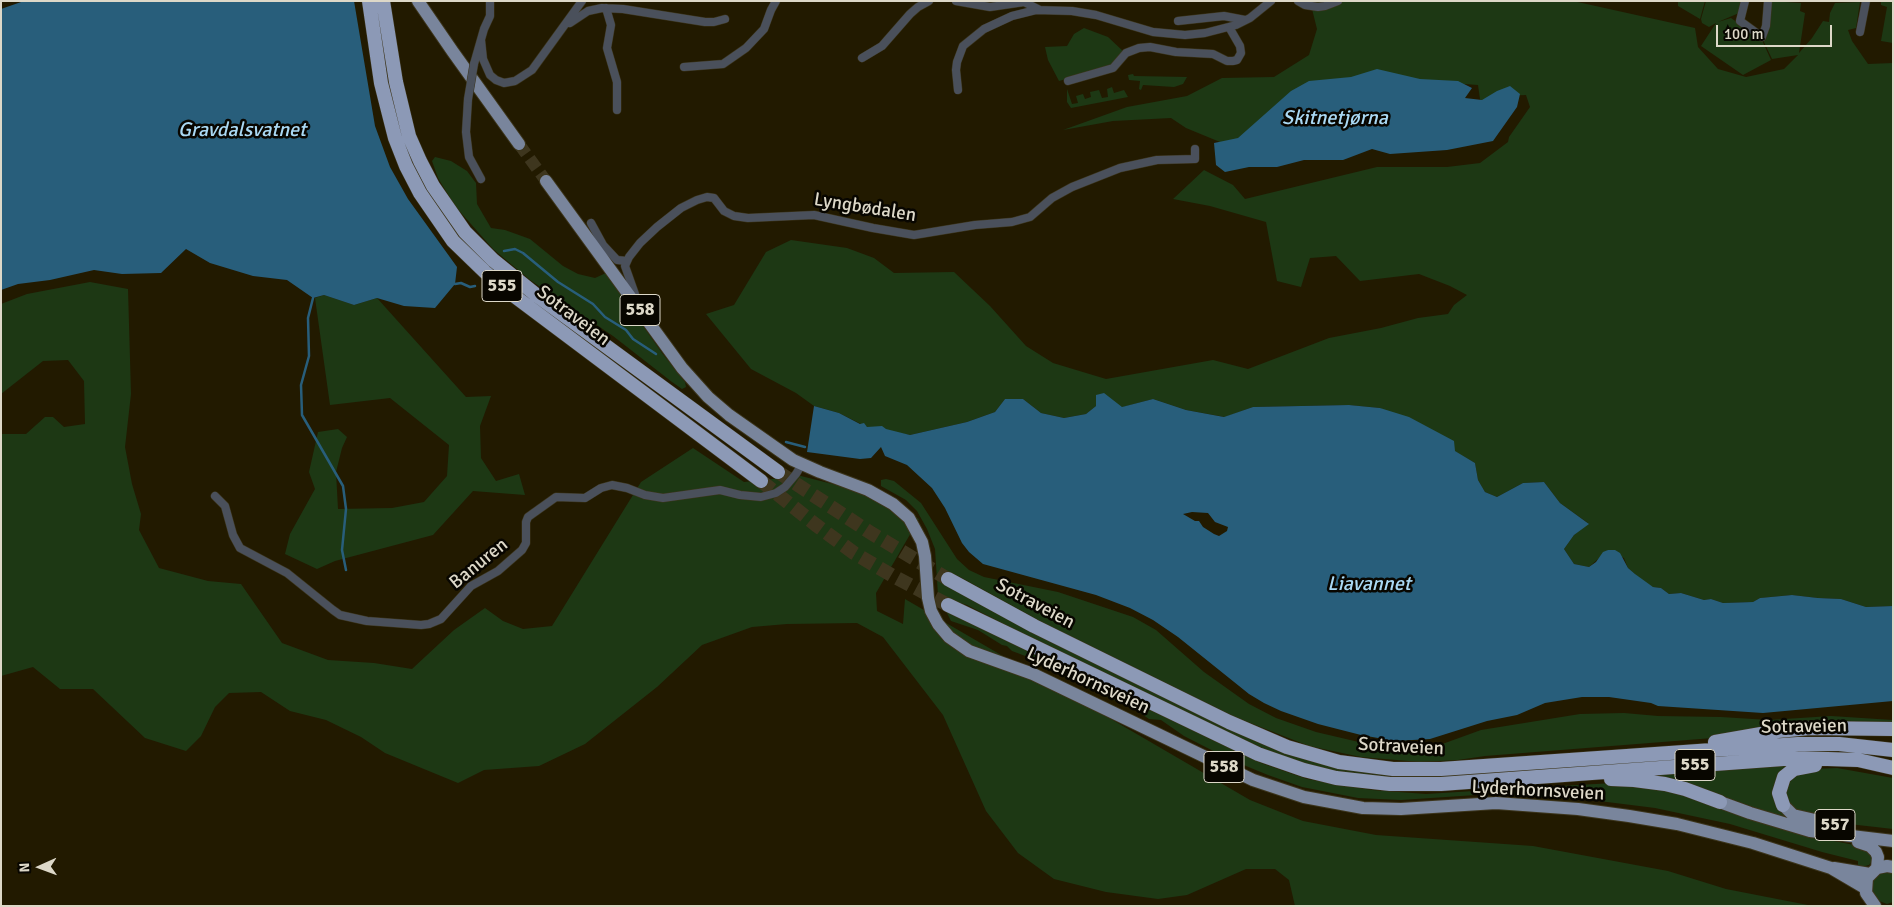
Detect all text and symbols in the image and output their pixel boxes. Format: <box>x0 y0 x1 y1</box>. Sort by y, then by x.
scale bar <box>1719 15 1835 47</box>
text: 100 m <box>1724 25 1764 43</box>
water label: Skitnetjørna <box>1282 107 1388 131</box>
water label: Gravdalsvatnet <box>178 119 306 143</box>
street label: Lyngbødalen <box>812 189 918 227</box>
road number: 555 <box>482 270 522 302</box>
street label: Sotraveien <box>532 281 614 351</box>
road number: 558 <box>620 294 660 326</box>
street label: Banuren <box>445 534 513 594</box>
water label: Liavannet <box>1327 573 1411 597</box>
street label: Sotraveien <box>992 574 1078 634</box>
street label: Lyderhornsveien <box>1023 643 1153 719</box>
street label: Sotraveien <box>1761 715 1847 739</box>
street label: Sotraveien <box>1357 733 1445 761</box>
road number: 555 <box>1675 750 1715 780</box>
road number: 558 <box>1204 752 1244 782</box>
street label: Lyderhornsveien <box>1471 776 1605 806</box>
road number: 557 <box>1815 810 1855 840</box>
north arrow <box>15 842 65 892</box>
text: N <box>16 862 33 873</box>

